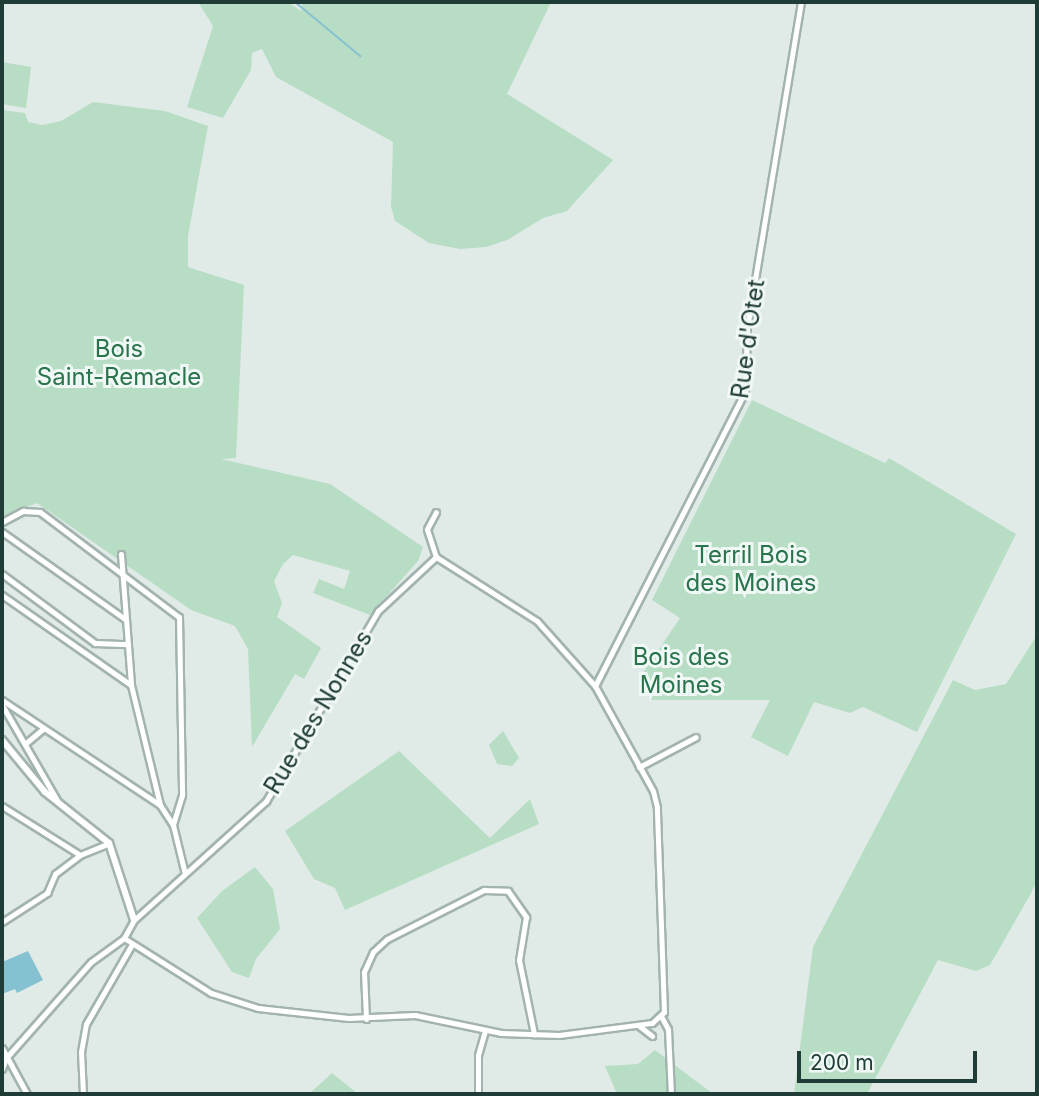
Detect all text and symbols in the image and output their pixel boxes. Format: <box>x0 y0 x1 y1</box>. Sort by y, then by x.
street label: Rue d'Otet <box>725 278 771 400</box>
park label: Bois Saint-Remacle <box>37 335 201 391</box>
park label: Terril Bois des Moines <box>686 541 816 597</box>
street label: Rue des Nonnes <box>258 625 378 799</box>
park label: Bois des Moines <box>633 643 729 699</box>
scale bar <box>801 1036 981 1080</box>
text: 200 m <box>810 1050 874 1075</box>

